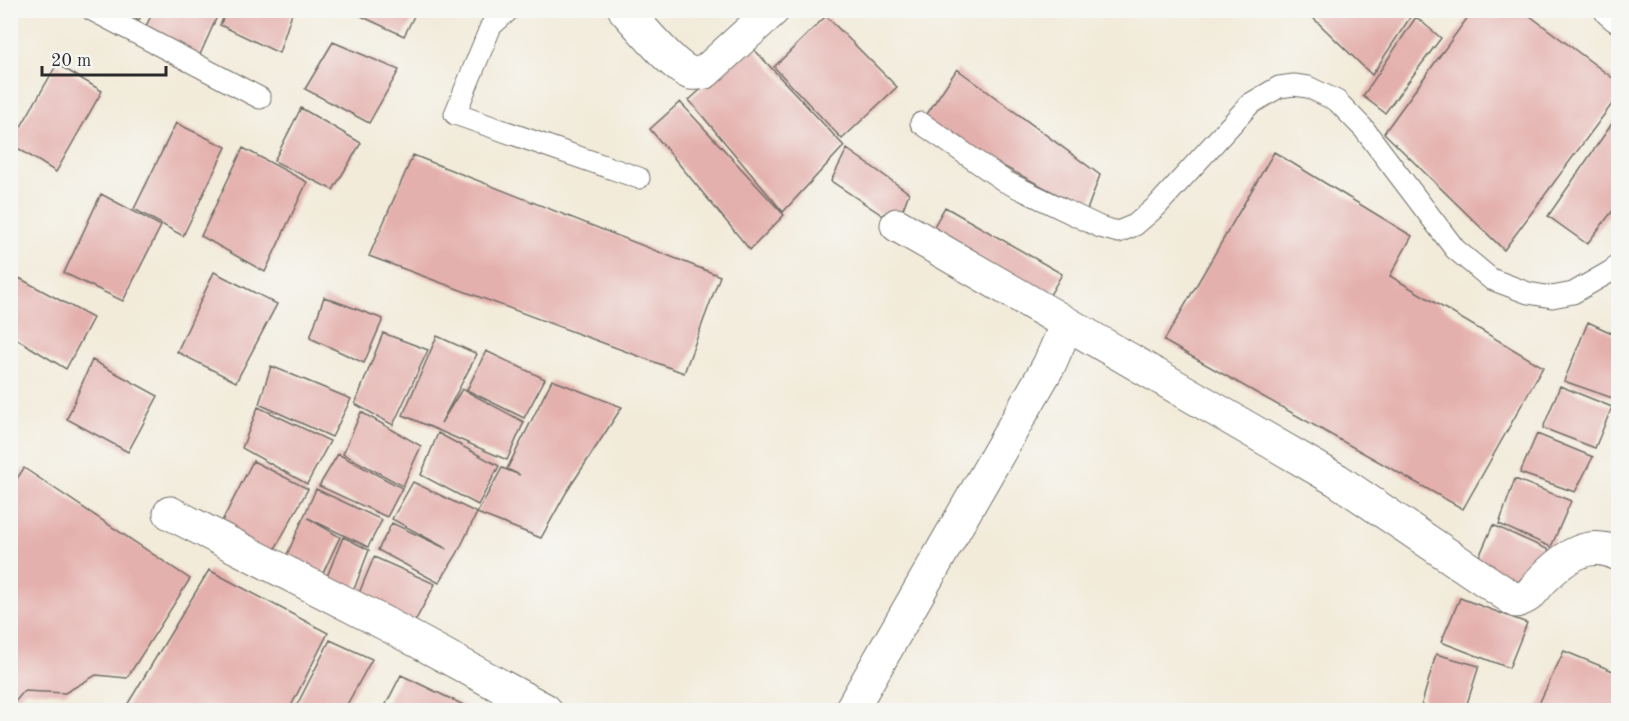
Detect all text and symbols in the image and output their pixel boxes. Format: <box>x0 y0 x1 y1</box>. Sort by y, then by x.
scale bar <box>42 39 166 77</box>
text: 20 m <box>51 52 91 70</box>

